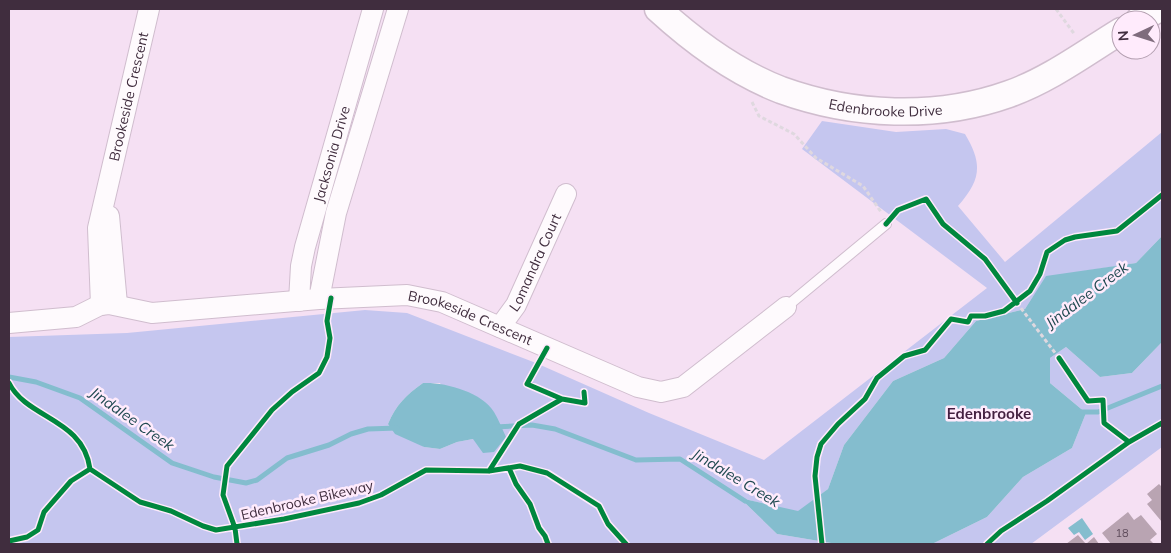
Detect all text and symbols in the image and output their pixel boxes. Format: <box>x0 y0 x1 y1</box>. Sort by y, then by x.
north arrow <box>1111 10 1161 60</box>
street label: Brookeside Crescent <box>105 30 152 163</box>
text: N <box>1114 30 1132 42</box>
street label: Edenbrooke Drive <box>827 95 943 121</box>
street label: Jacksonia Drive <box>309 104 354 204</box>
street label: Lomandra Court <box>505 210 565 315</box>
water label: Jindalee Creek <box>1040 257 1133 333</box>
street label: Brookeside Crescent <box>406 286 535 349</box>
water label: Jindalee Creek <box>85 381 179 455</box>
district label: Edenbrooke <box>947 404 1031 423</box>
water label: Jindalee Creek <box>687 443 785 512</box>
street label: Edenbrooke Bikeway <box>239 476 375 524</box>
house number: 18 <box>1115 526 1129 540</box>

